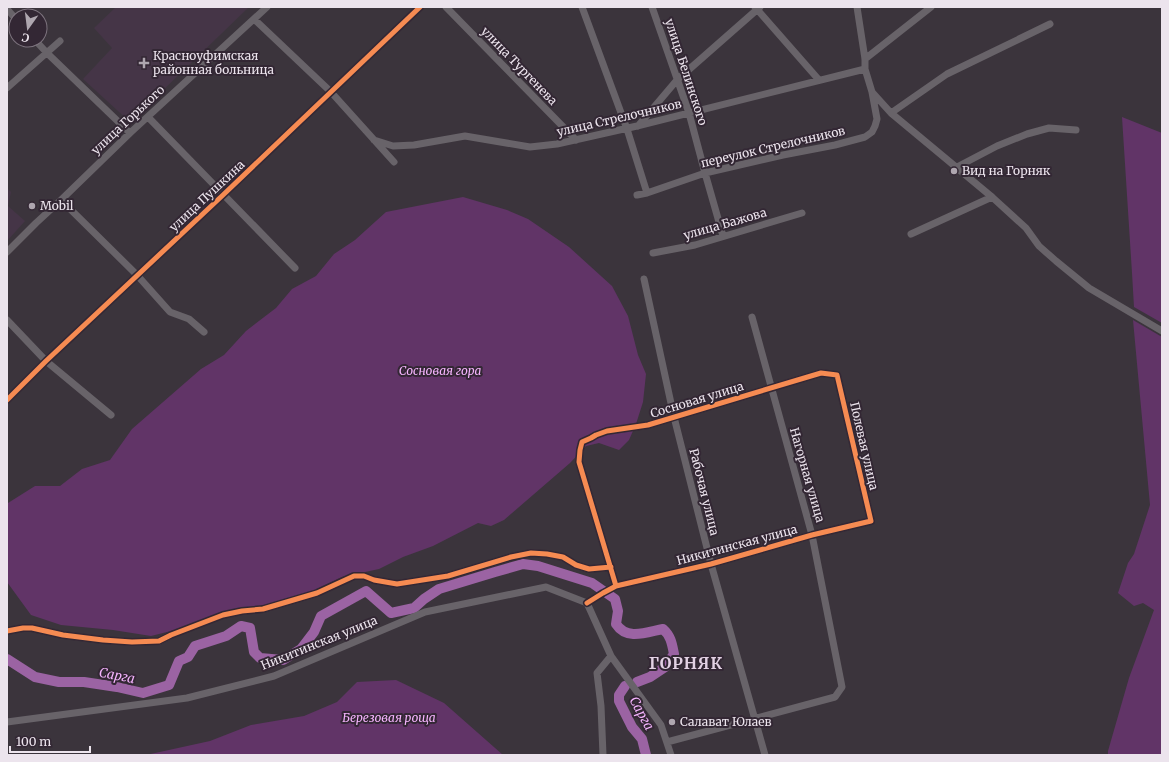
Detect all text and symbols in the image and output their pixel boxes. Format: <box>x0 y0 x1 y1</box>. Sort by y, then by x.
north arrow <box>8 8 48 48</box>
street label: улица Белинского <box>662 17 711 127</box>
street label: улица Тургенева <box>478 23 561 108</box>
text: С <box>20 30 31 45</box>
place label: Красноуфимская районная больница <box>153 48 275 77</box>
marker: Красноуфимская районная больница <box>138 57 150 69</box>
street label: улица Горького <box>88 82 167 157</box>
street label: улица Стрелочников <box>555 96 683 139</box>
street label: переулок Стрелочников <box>699 123 846 170</box>
street label: улица Пушкина <box>166 156 248 234</box>
place label: Вид на Горняк <box>962 163 1051 178</box>
marker: Вид на Горняк <box>949 166 959 176</box>
place label: Mobil <box>40 198 74 213</box>
marker: Mobil <box>27 201 37 211</box>
street label: улица Бажова <box>682 204 769 243</box>
park label: Сосновая гора <box>399 363 481 378</box>
street label: Сосновая улица <box>648 378 746 421</box>
street label: Полевая улица <box>847 400 882 492</box>
street label: Нагорная улица <box>787 426 828 525</box>
street label: Рабочая улица <box>686 447 723 537</box>
street label: Никитинская улица <box>675 521 799 568</box>
street label: Никитинская улица <box>258 612 380 673</box>
district label: ГОРНЯК <box>649 653 723 673</box>
water label: Сарга <box>98 664 136 687</box>
water label: Сарга <box>625 693 658 733</box>
park label: Березовая роща <box>342 710 436 725</box>
place label: Салават Юлаев <box>680 714 772 729</box>
marker: Салават Юлаев <box>667 717 677 727</box>
scale bar <box>10 728 90 754</box>
text: 100 m <box>16 734 51 749</box>

